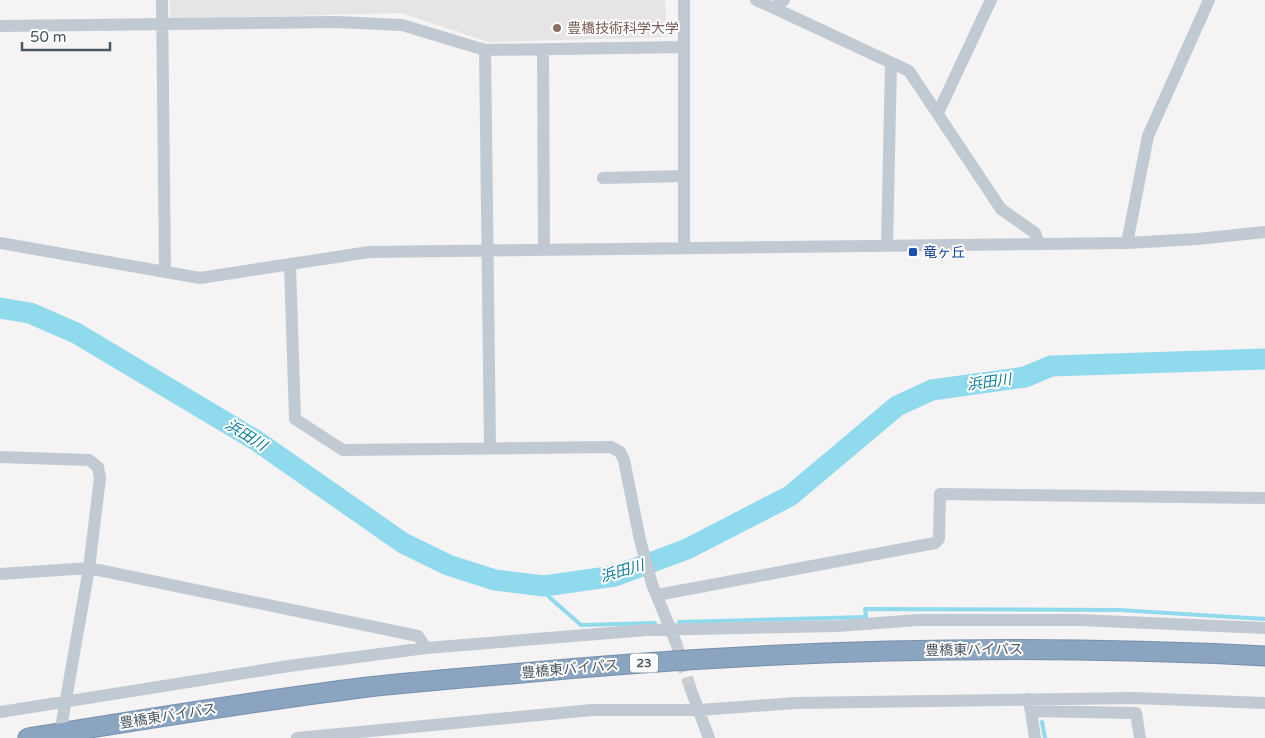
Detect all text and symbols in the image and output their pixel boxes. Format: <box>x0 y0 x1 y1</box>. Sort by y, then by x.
scale bar <box>22 20 110 52</box>
place label: 豊橋技術科学大学 <box>567 20 679 37</box>
marker: 豊橋技術科学大学 <box>551 22 563 34</box>
text: 50 m <box>30 28 67 46</box>
place label: 竜ヶ丘 <box>923 244 965 261</box>
marker: 竜ヶ丘 <box>907 246 919 258</box>
water label: 浜田川 <box>965 370 1015 394</box>
water label: 浜田川 <box>222 415 272 456</box>
water label: 浜田川 <box>598 556 648 586</box>
street label: 豊橋東バイパス <box>925 641 1023 659</box>
road number: 23 <box>630 654 658 672</box>
street label: 豊橋東バイパス <box>521 656 619 682</box>
street label: 豊橋東バイパス <box>118 700 218 732</box>

